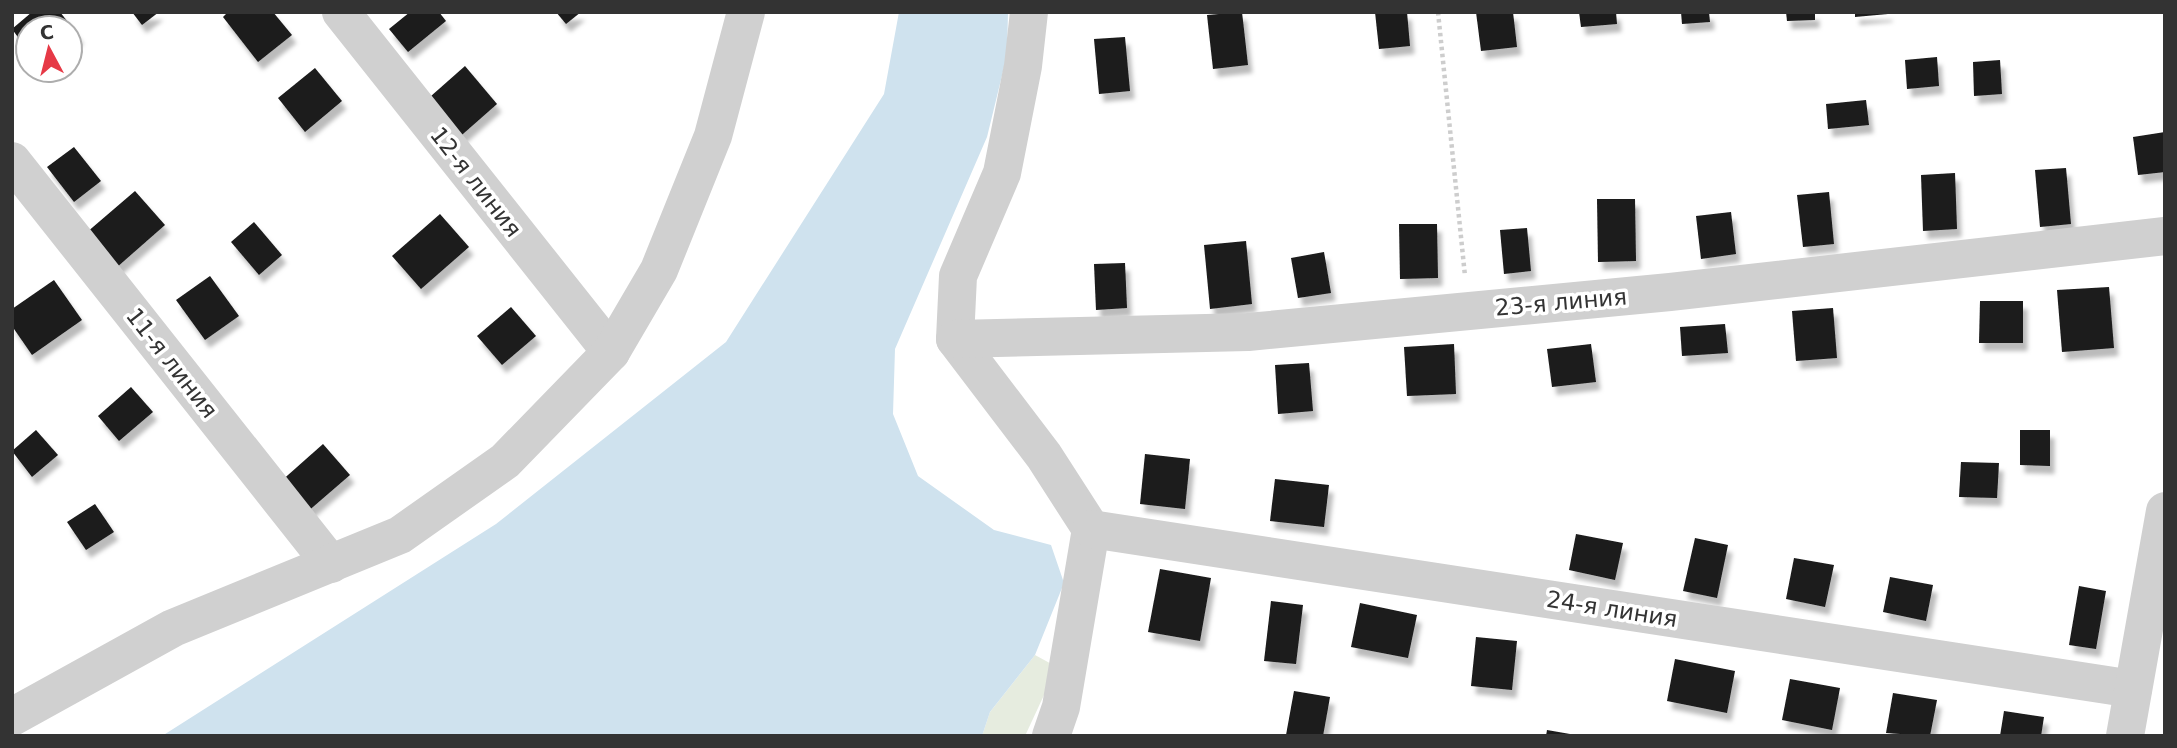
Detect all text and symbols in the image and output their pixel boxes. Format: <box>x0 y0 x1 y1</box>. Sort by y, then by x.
north arrow <box>14 14 84 84</box>
text: С <box>39 20 55 44</box>
street label: 12-я линия <box>425 122 527 242</box>
street label: 23-я линия <box>1494 283 1628 321</box>
street label: 11-я линия <box>121 303 223 423</box>
street label: 24-я линия <box>1545 586 1679 632</box>

